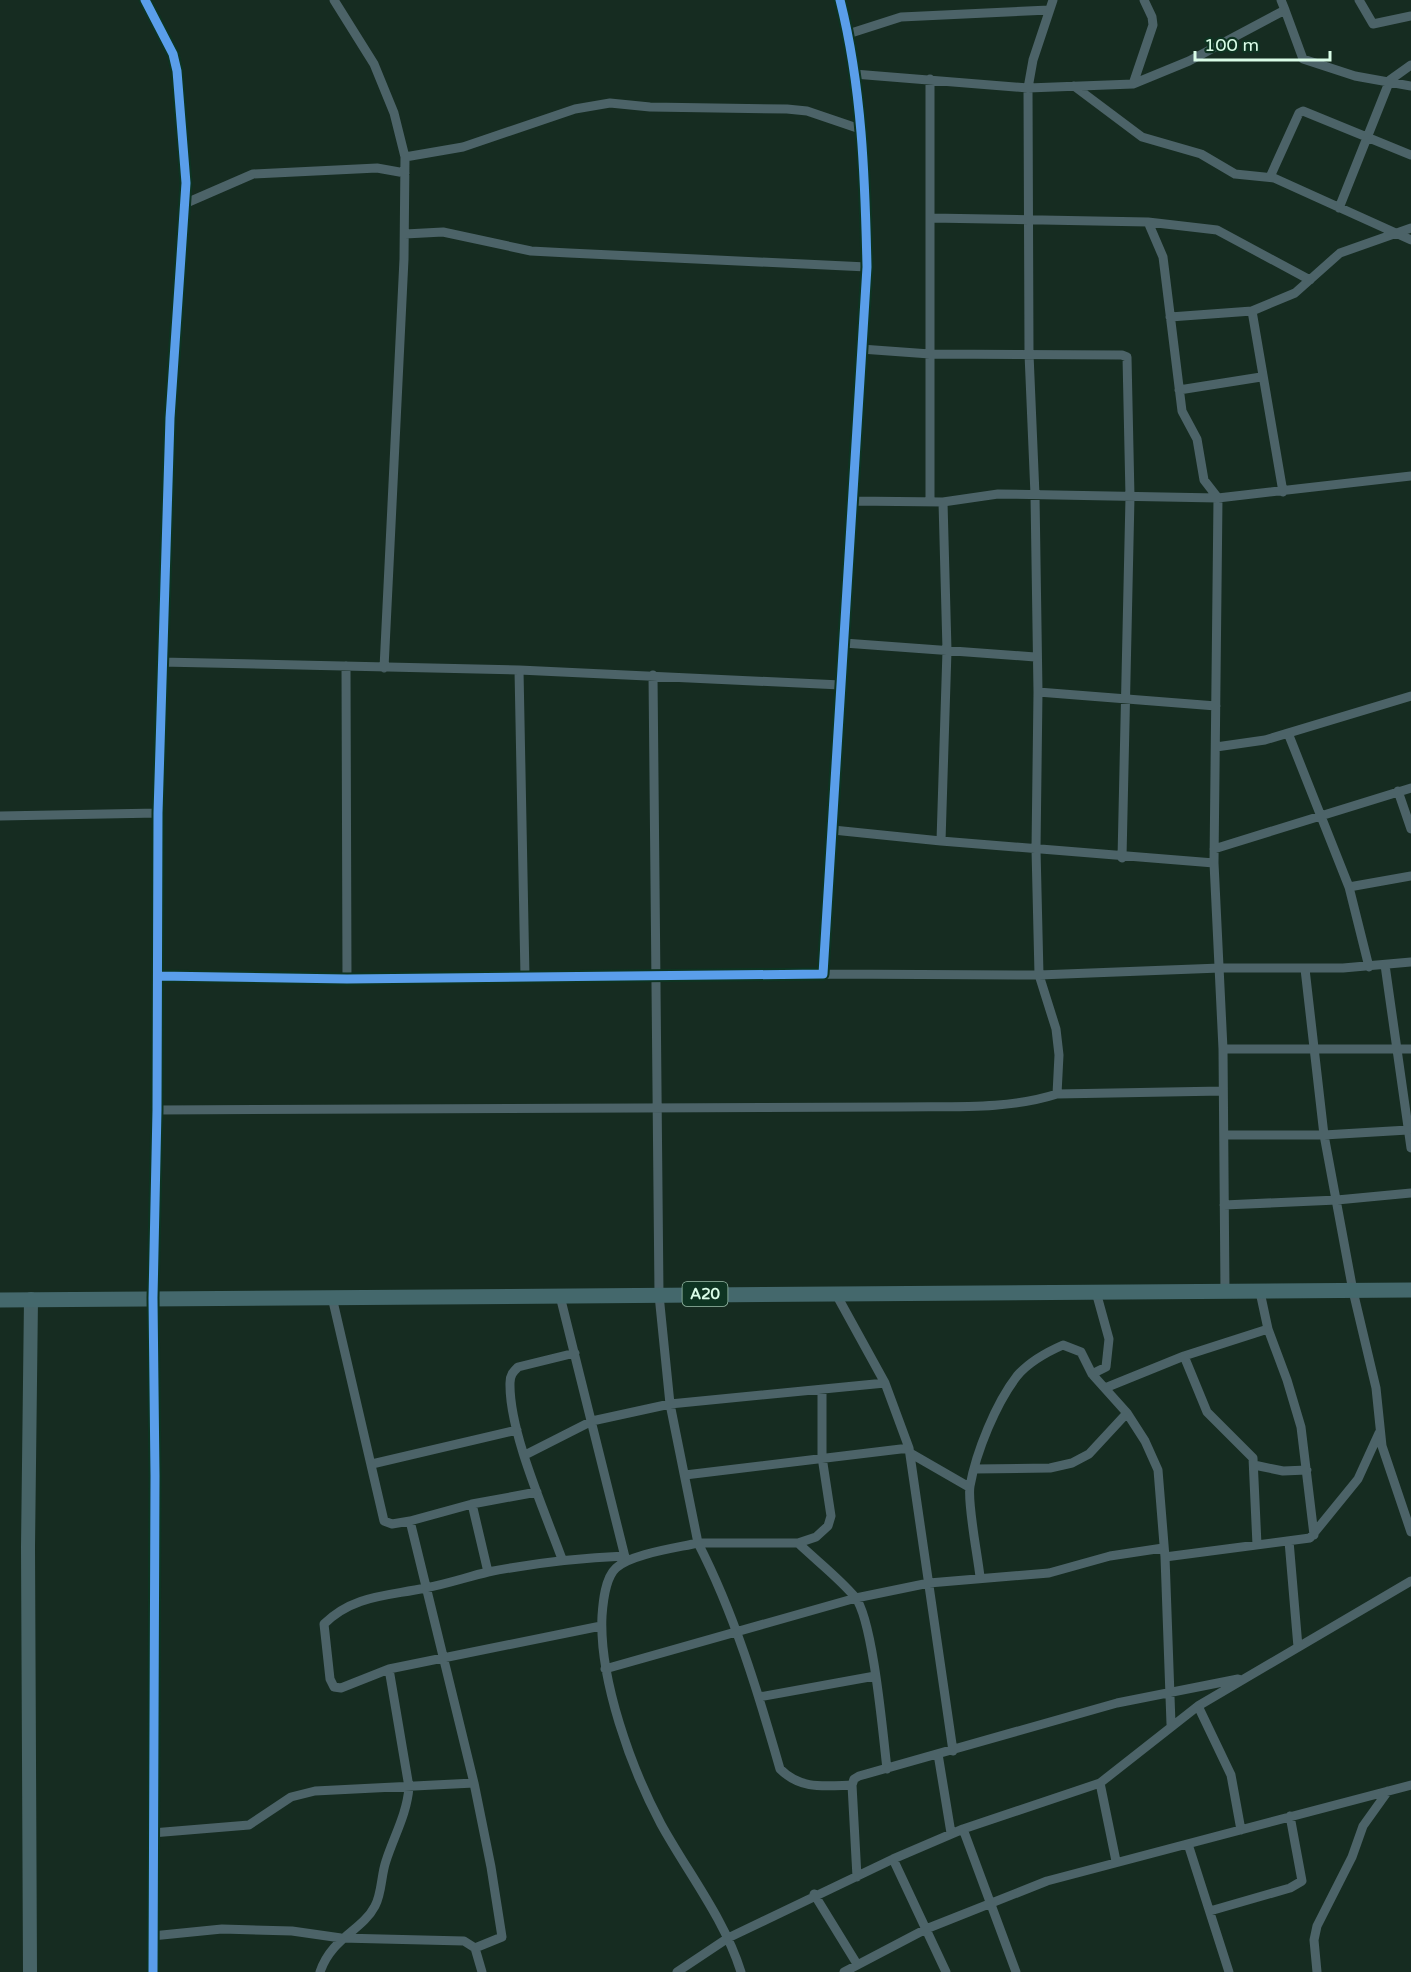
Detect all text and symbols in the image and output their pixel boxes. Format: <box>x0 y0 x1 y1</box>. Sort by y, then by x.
scale bar <box>1195 24 1330 62</box>
text: 100 m <box>1204 34 1259 56</box>
road number: A20 <box>682 1282 728 1306</box>

